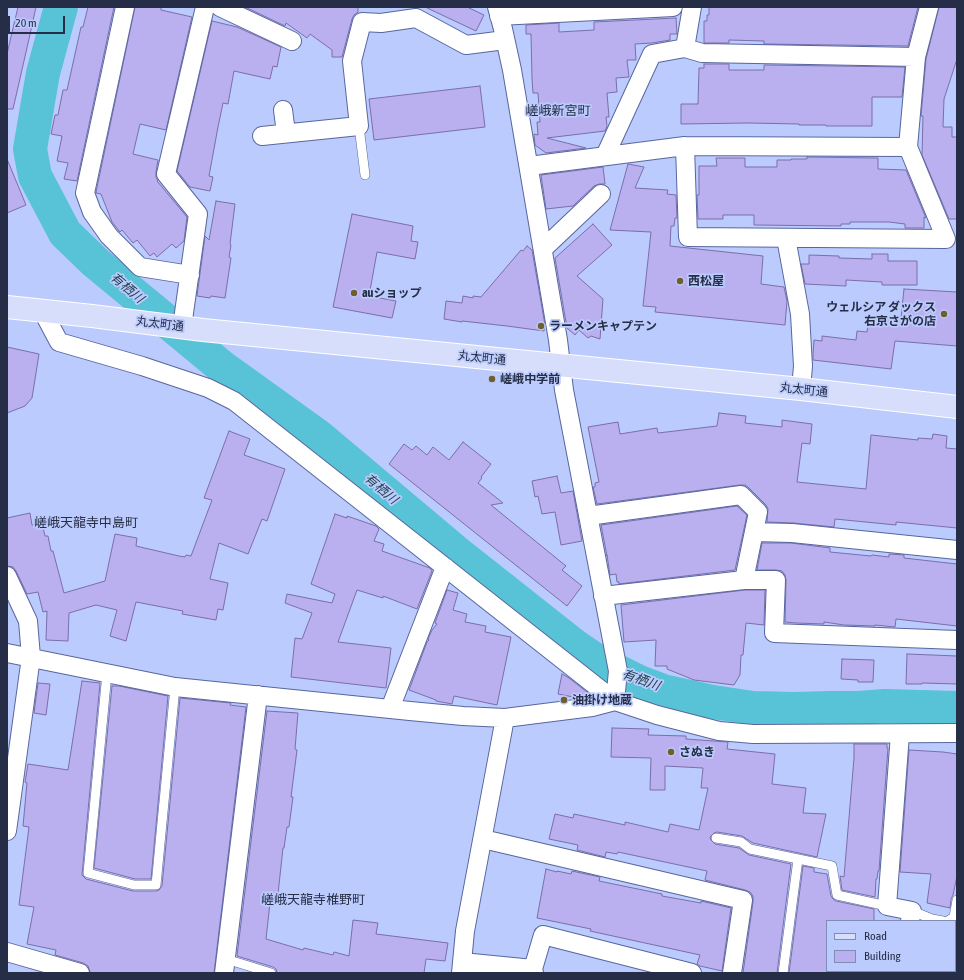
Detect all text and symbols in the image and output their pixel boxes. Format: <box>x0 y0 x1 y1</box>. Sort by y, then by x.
scale bar <box>10 8 67 34</box>
text: 20 m <box>15 16 37 30</box>
district label: 嵯峨新宮町 <box>526 103 590 119</box>
water label: 有栖川 <box>107 269 147 307</box>
place label: 西松屋 <box>688 274 724 288</box>
marker: 西松屋 <box>675 276 685 286</box>
place label: auショップ <box>362 286 421 300</box>
marker: auショップ <box>349 288 359 298</box>
place label: ウェルシア ダックス 右京さがの店 <box>826 300 936 328</box>
marker: ウェルシア ダックス 右京さがの店 <box>939 309 949 319</box>
street label: 丸太町通 <box>135 314 185 334</box>
place label: ラーメンキャプテン <box>549 319 657 333</box>
marker: ラーメンキャプテン <box>536 321 546 331</box>
street label: 丸太町通 <box>457 348 507 368</box>
place label: 嵯峨中学前 <box>500 372 560 386</box>
marker: 嵯峨中学前 <box>487 374 497 384</box>
street label: 丸太町通 <box>779 380 829 400</box>
water label: 有栖川 <box>361 470 401 508</box>
district label: 嵯峨天龍寺中島町 <box>34 515 138 531</box>
water label: 有栖川 <box>620 666 662 694</box>
place label: 油掛け地蔵 <box>572 693 632 707</box>
marker: 油掛け地蔵 <box>559 695 569 705</box>
place label: さぬき <box>679 745 715 759</box>
marker: さぬき <box>666 747 676 757</box>
district label: 嵯峨天龍寺椎野町 <box>261 892 365 908</box>
legend <box>826 920 956 972</box>
text: Road <box>864 929 887 943</box>
text: Building <box>864 949 901 963</box>

